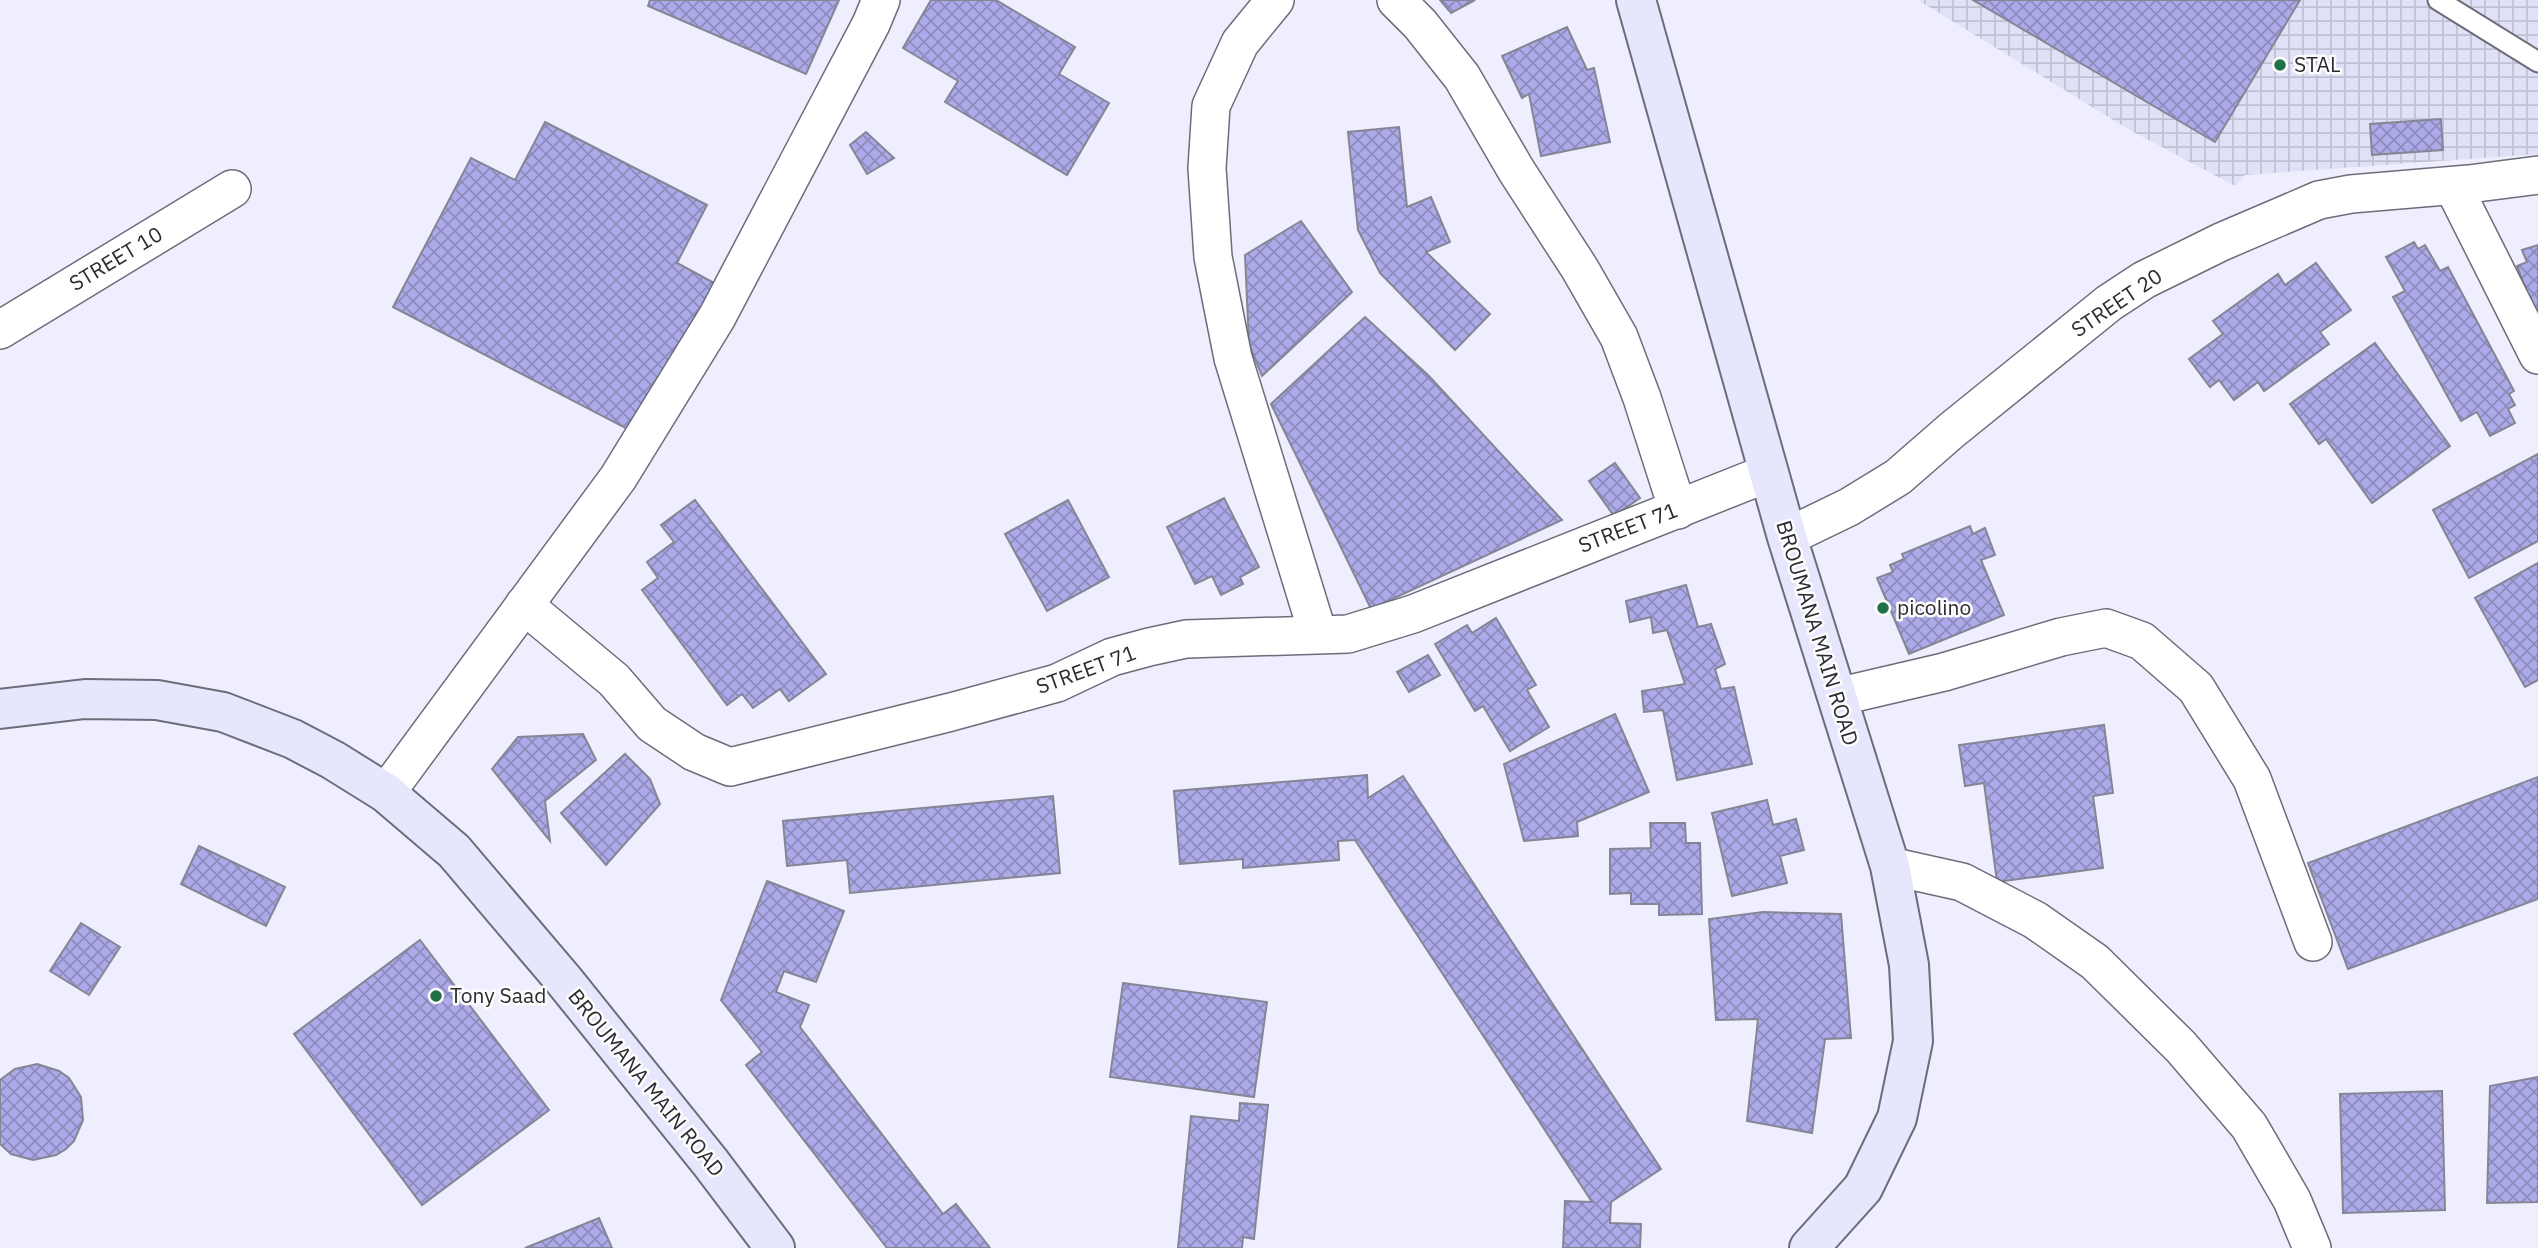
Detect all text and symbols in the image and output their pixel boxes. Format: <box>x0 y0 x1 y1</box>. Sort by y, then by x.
place label: STAL <box>2294 50 2341 78</box>
marker: STAL <box>2272 57 2288 73</box>
street label: STREET 10 <box>64 219 167 297</box>
street label: STREET 20 <box>2065 261 2167 343</box>
street label: STREET 71 <box>1574 495 1681 559</box>
street label: BROUMANA MAIN ROAD <box>1770 517 1866 749</box>
place label: picolino <box>1897 593 1971 621</box>
marker: picolino <box>1875 600 1891 616</box>
street label: STREET 71 <box>1032 638 1139 700</box>
place label: Tony Saad <box>450 981 546 1009</box>
street label: BROUMANA MAIN ROAD <box>562 983 731 1182</box>
marker: Tony Saad <box>428 988 444 1004</box>

